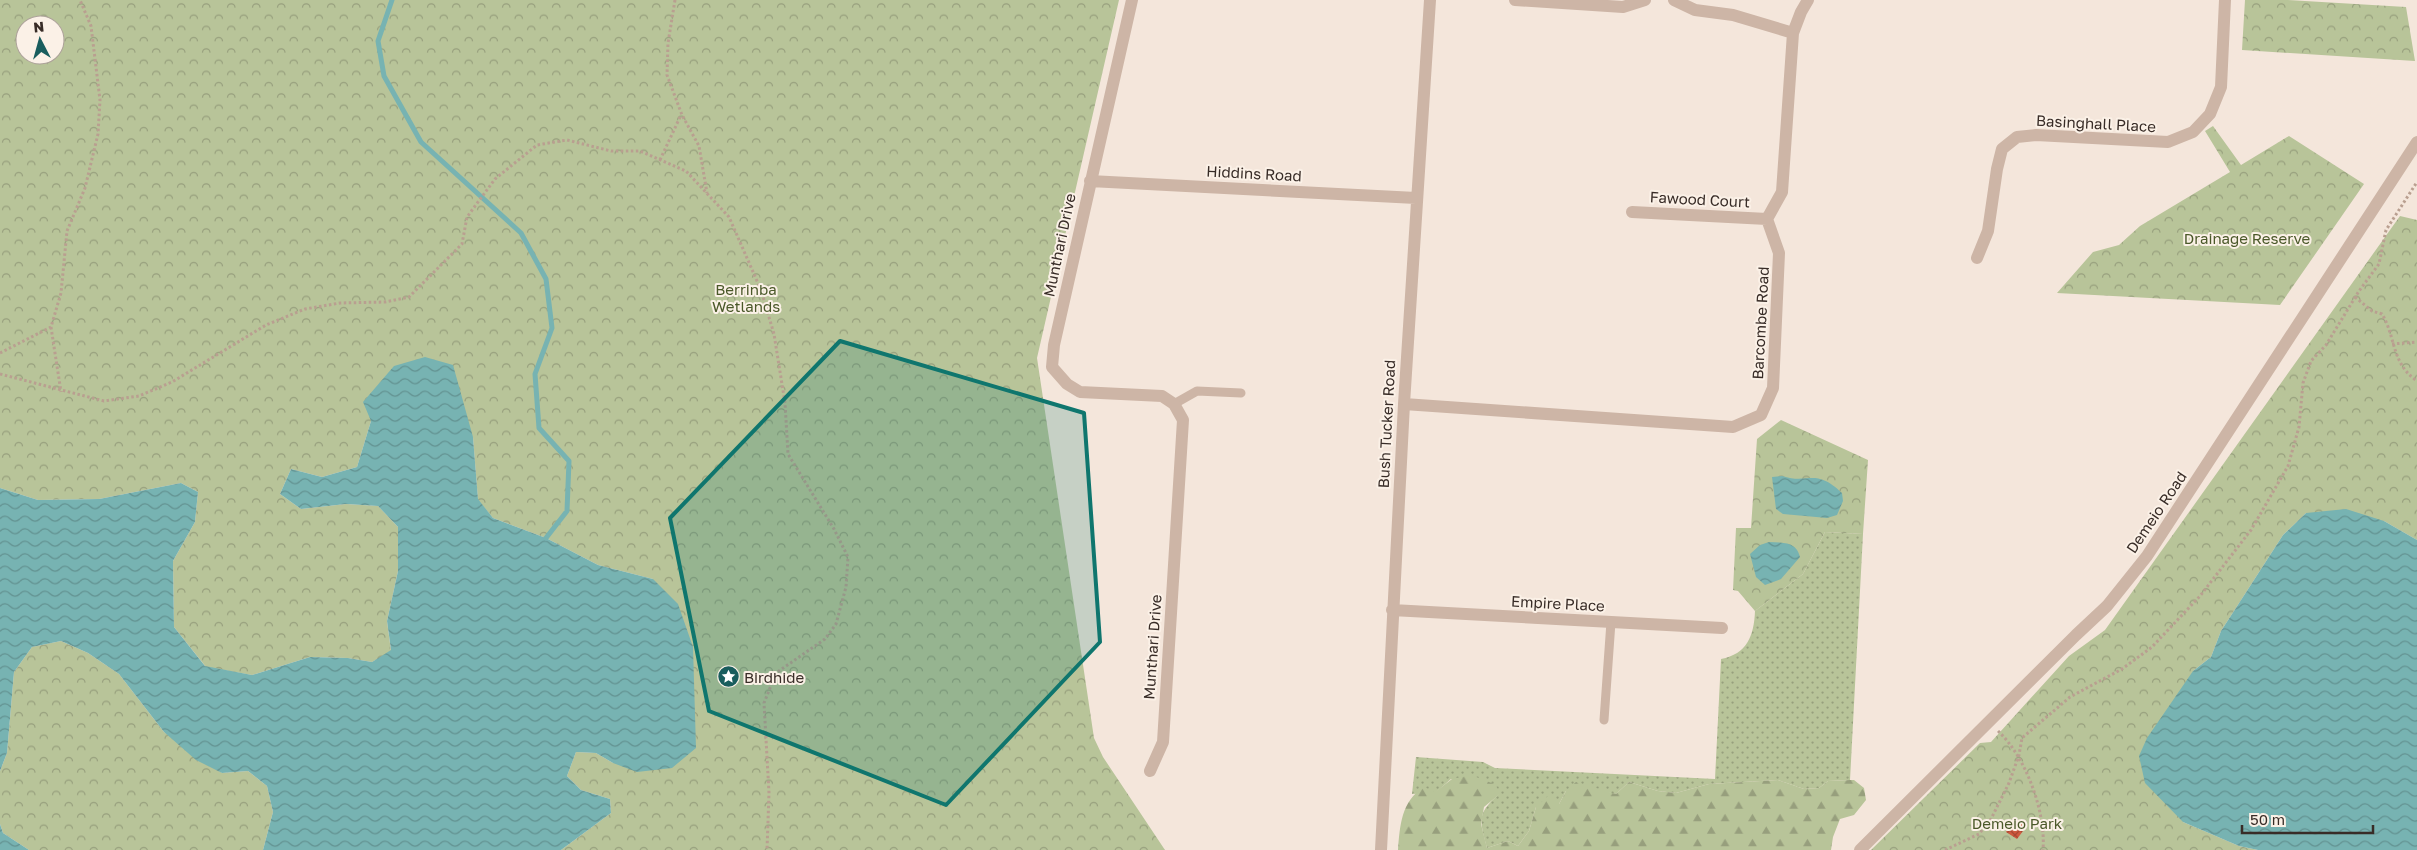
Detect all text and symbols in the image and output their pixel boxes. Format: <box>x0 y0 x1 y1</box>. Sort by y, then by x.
north arrow <box>15 15 65 65</box>
text: N <box>32 18 45 36</box>
street label: Basinghall Place <box>2036 111 2157 135</box>
street label: Hiddins Road <box>1206 162 1302 184</box>
street label: Fawood Court <box>1649 187 1751 211</box>
street label: Munthari Drive <box>1039 191 1079 298</box>
park label: Drainage Reserve <box>2184 229 2311 247</box>
street label: Barcombe Road <box>1748 266 1772 380</box>
park label: Berrinba Wetlands <box>712 280 780 315</box>
street label: Bush Tucker Road <box>1374 359 1398 489</box>
street label: Demeio Road <box>2122 468 2190 556</box>
street label: Empire Place <box>1511 592 1606 614</box>
street label: Munthari Drive <box>1139 593 1165 700</box>
place icon: Birdhide <box>716 665 740 689</box>
place label: Birdhide <box>744 668 804 686</box>
scale bar <box>2242 802 2373 834</box>
text: 50 m <box>2250 810 2285 828</box>
park label: Demeio Park <box>1972 814 2063 832</box>

